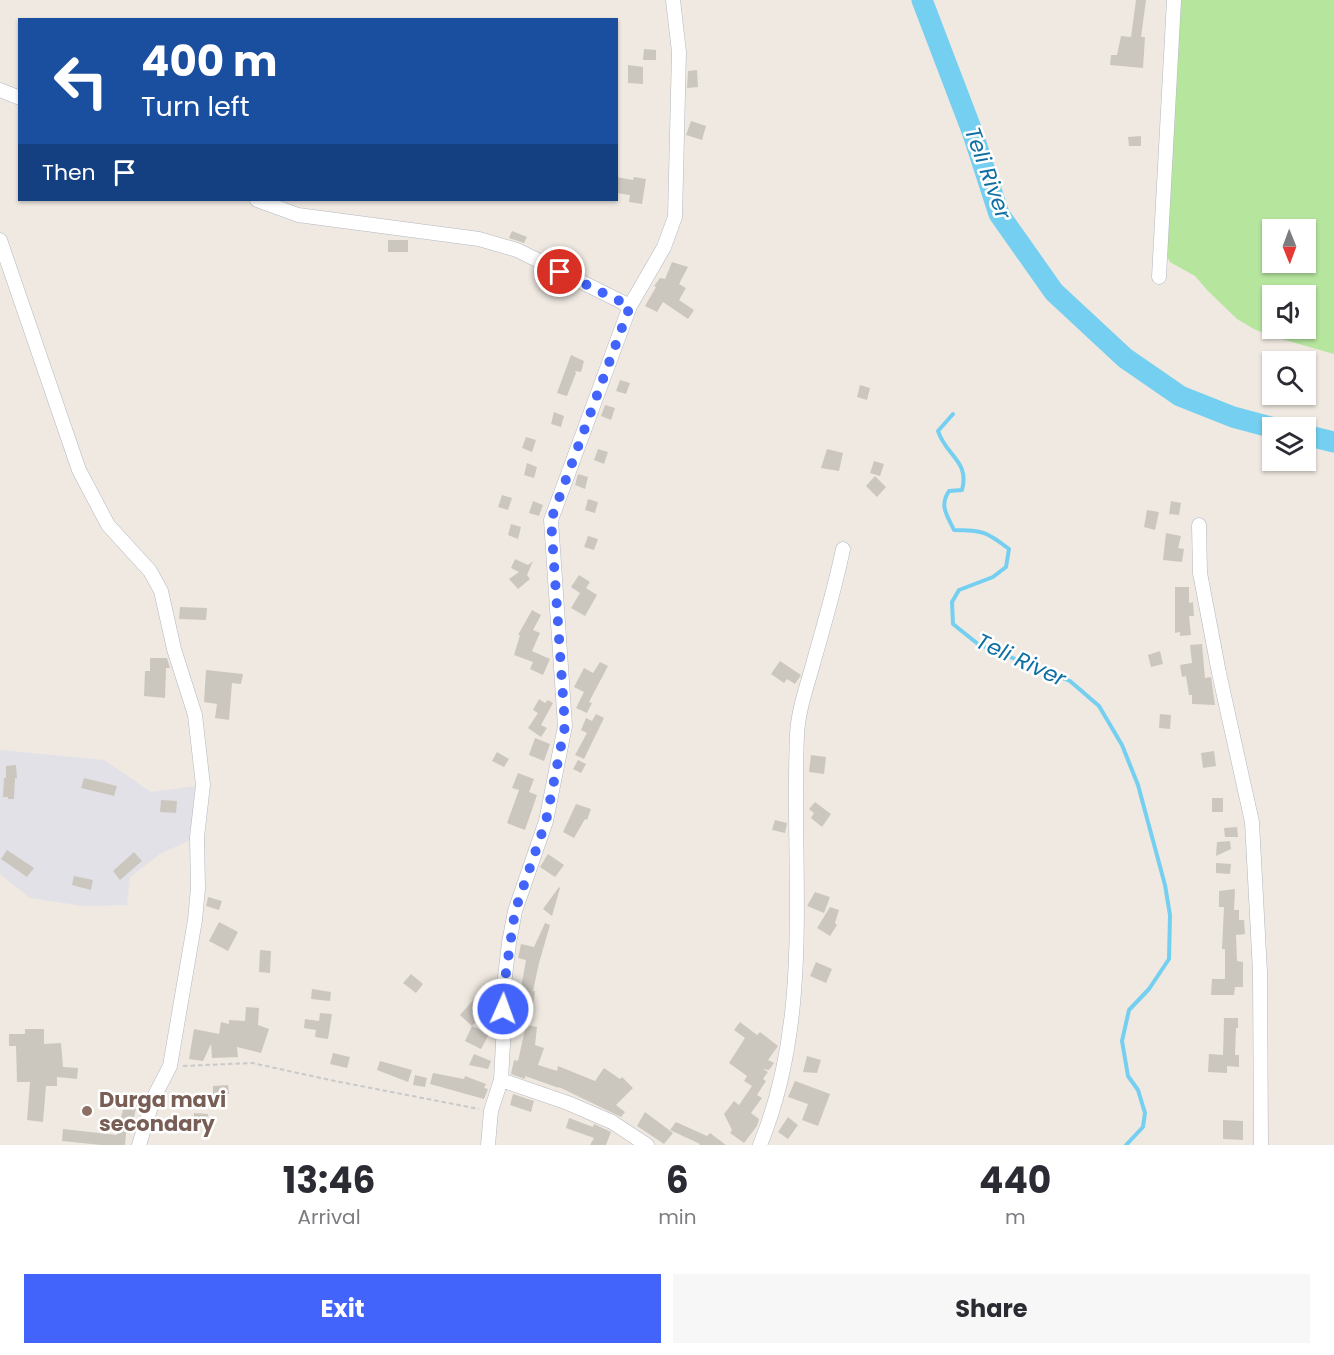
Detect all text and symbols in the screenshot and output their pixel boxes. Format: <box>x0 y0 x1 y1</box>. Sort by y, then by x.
text: 400 m <box>141 32 278 91</box>
icon: left <box>42 42 120 120</box>
text: Turn left <box>141 88 250 125</box>
water label: Teli River <box>957 123 1019 224</box>
icon: arrive <box>108 156 141 189</box>
text: Then <box>42 157 96 188</box>
north arrow <box>1262 219 1316 273</box>
map controls <box>1262 219 1316 471</box>
pin <box>534 246 585 297</box>
icon: arrive <box>543 255 576 288</box>
button: sound <box>1262 285 1316 339</box>
button: search <box>1262 351 1316 405</box>
button: layers <box>1262 417 1316 471</box>
water label: Teli River <box>971 626 1072 695</box>
position arrow <box>471 977 535 1041</box>
place label: Durga mavi secondary <box>99 1085 226 1138</box>
marker: Durga mavi secondary <box>80 1104 94 1118</box>
text: 13:46 <box>283 1155 376 1206</box>
text: 6 <box>666 1155 689 1206</box>
text: 440 <box>979 1155 1051 1206</box>
text: Arrival <box>298 1203 361 1231</box>
text: min <box>658 1203 696 1231</box>
text: m <box>1005 1203 1026 1231</box>
button: Exit <box>24 1274 661 1343</box>
button: Share <box>673 1274 1310 1343</box>

